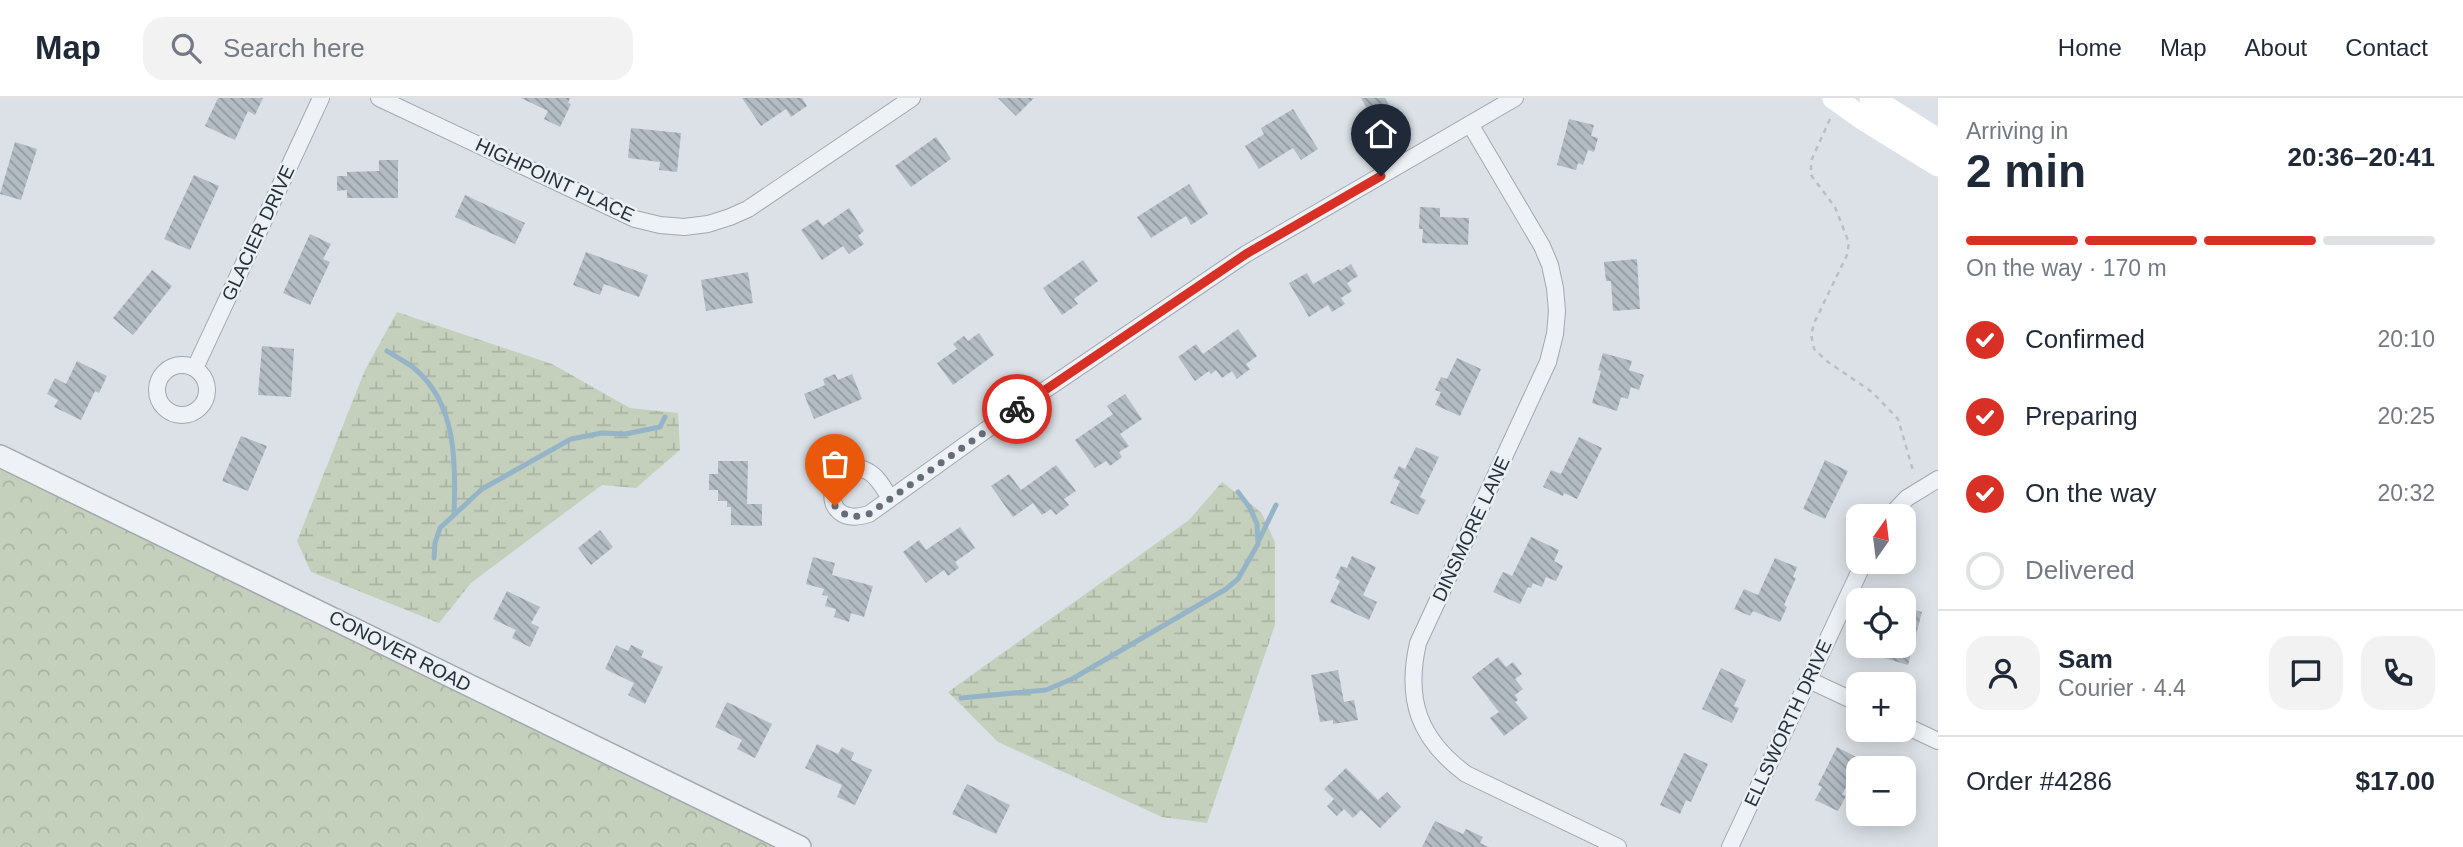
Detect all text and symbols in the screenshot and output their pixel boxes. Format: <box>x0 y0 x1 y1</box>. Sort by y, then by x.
search box <box>143 17 633 80</box>
text: Map <box>35 29 101 66</box>
icon: search <box>167 29 205 67</box>
text: Search here <box>223 33 365 63</box>
text: Home <box>2058 34 2122 61</box>
text: Map <box>2160 34 2207 61</box>
text: About <box>2245 34 2307 61</box>
text: Contact <box>2345 34 2428 61</box>
pin <box>1351 104 1411 176</box>
icon: home <box>1362 115 1400 153</box>
text: Arriving in <box>1966 118 2068 144</box>
street label: HIGHPOINT PLACE <box>472 134 638 226</box>
text: 20:36–20:41 <box>2288 142 2435 172</box>
text: 2 min <box>1966 145 2086 197</box>
street label: GLACIER DRIVE <box>217 162 299 304</box>
text: On the way · 170 m <box>1966 255 2167 281</box>
icon: check <box>1966 321 2004 359</box>
text: Confirmed <box>2025 324 2145 354</box>
text: 20:10 <box>2377 326 2435 352</box>
courier <box>982 374 1052 444</box>
icon: bike <box>998 390 1036 428</box>
icon: check <box>1966 398 2004 436</box>
text: Preparing <box>2025 401 2138 431</box>
text: 20:25 <box>2377 403 2435 429</box>
pin <box>805 434 865 506</box>
icon: bag <box>816 445 854 483</box>
street label: DINSMORE LANE <box>1428 453 1514 605</box>
icon: check <box>1966 475 2004 513</box>
text: On the way <box>2025 478 2157 508</box>
text: 20:32 <box>2377 480 2435 506</box>
north arrow <box>1846 504 1916 574</box>
map controls <box>1846 504 1916 826</box>
text: Delivered <box>2025 555 2135 585</box>
button: locate <box>1846 588 1916 658</box>
street label: CONOVER ROAD <box>326 606 474 696</box>
street label: ELLSWORTH DRIVE <box>1740 636 1836 810</box>
button: person <box>1966 636 2040 710</box>
button: chat <box>2269 636 2343 710</box>
button: phone <box>2361 636 2435 710</box>
text: Sam <box>2058 644 2113 674</box>
button: + <box>1846 672 1916 742</box>
text: Courier · 4.4 <box>2058 675 2186 701</box>
button: − <box>1846 756 1916 826</box>
text: Order #4286 <box>1966 766 2112 796</box>
text: $17.00 <box>2355 766 2435 796</box>

